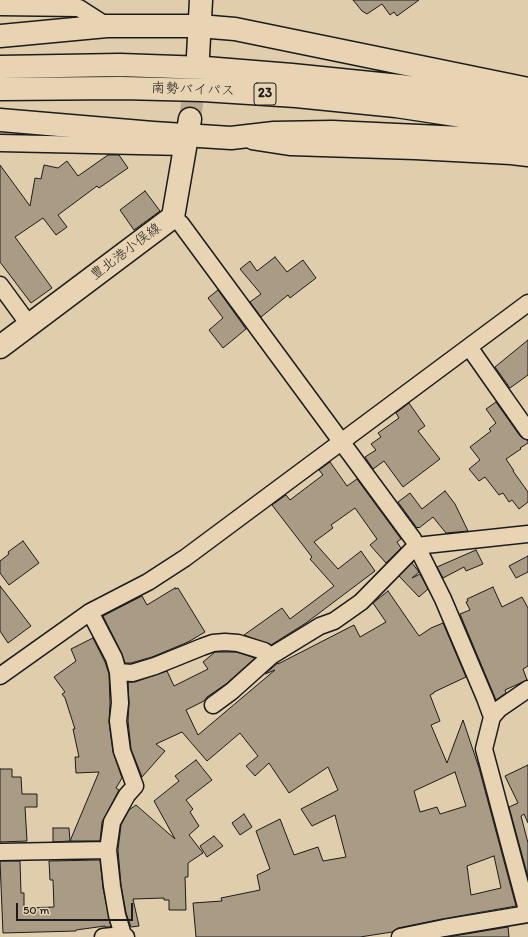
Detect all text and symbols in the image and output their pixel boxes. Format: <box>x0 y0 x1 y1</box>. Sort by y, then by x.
street label: 南勢バイパス <box>151 80 235 100</box>
road number: 23 <box>254 83 276 105</box>
street label: 豊北港小俣線 <box>87 220 165 284</box>
scale bar <box>18 895 135 921</box>
text: 50 m <box>23 903 49 917</box>

